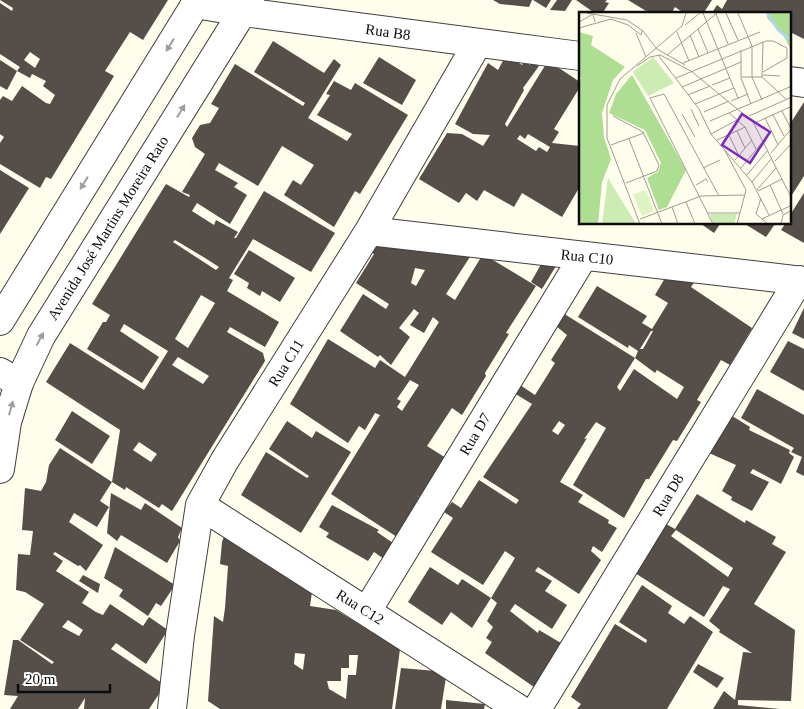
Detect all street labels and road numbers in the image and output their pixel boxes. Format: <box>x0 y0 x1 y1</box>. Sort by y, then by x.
street label: Rua B8 <box>364 21 412 43</box>
street label: Avenida José Martins Moreira Rato <box>45 133 171 323</box>
street label: Rua C10 <box>560 246 614 268</box>
street label: Rua C11 <box>265 337 307 389</box>
street label: Rua D7 <box>456 410 494 458</box>
street label: Rua D8 <box>649 471 687 519</box>
street label: Rua C12 <box>333 586 387 628</box>

